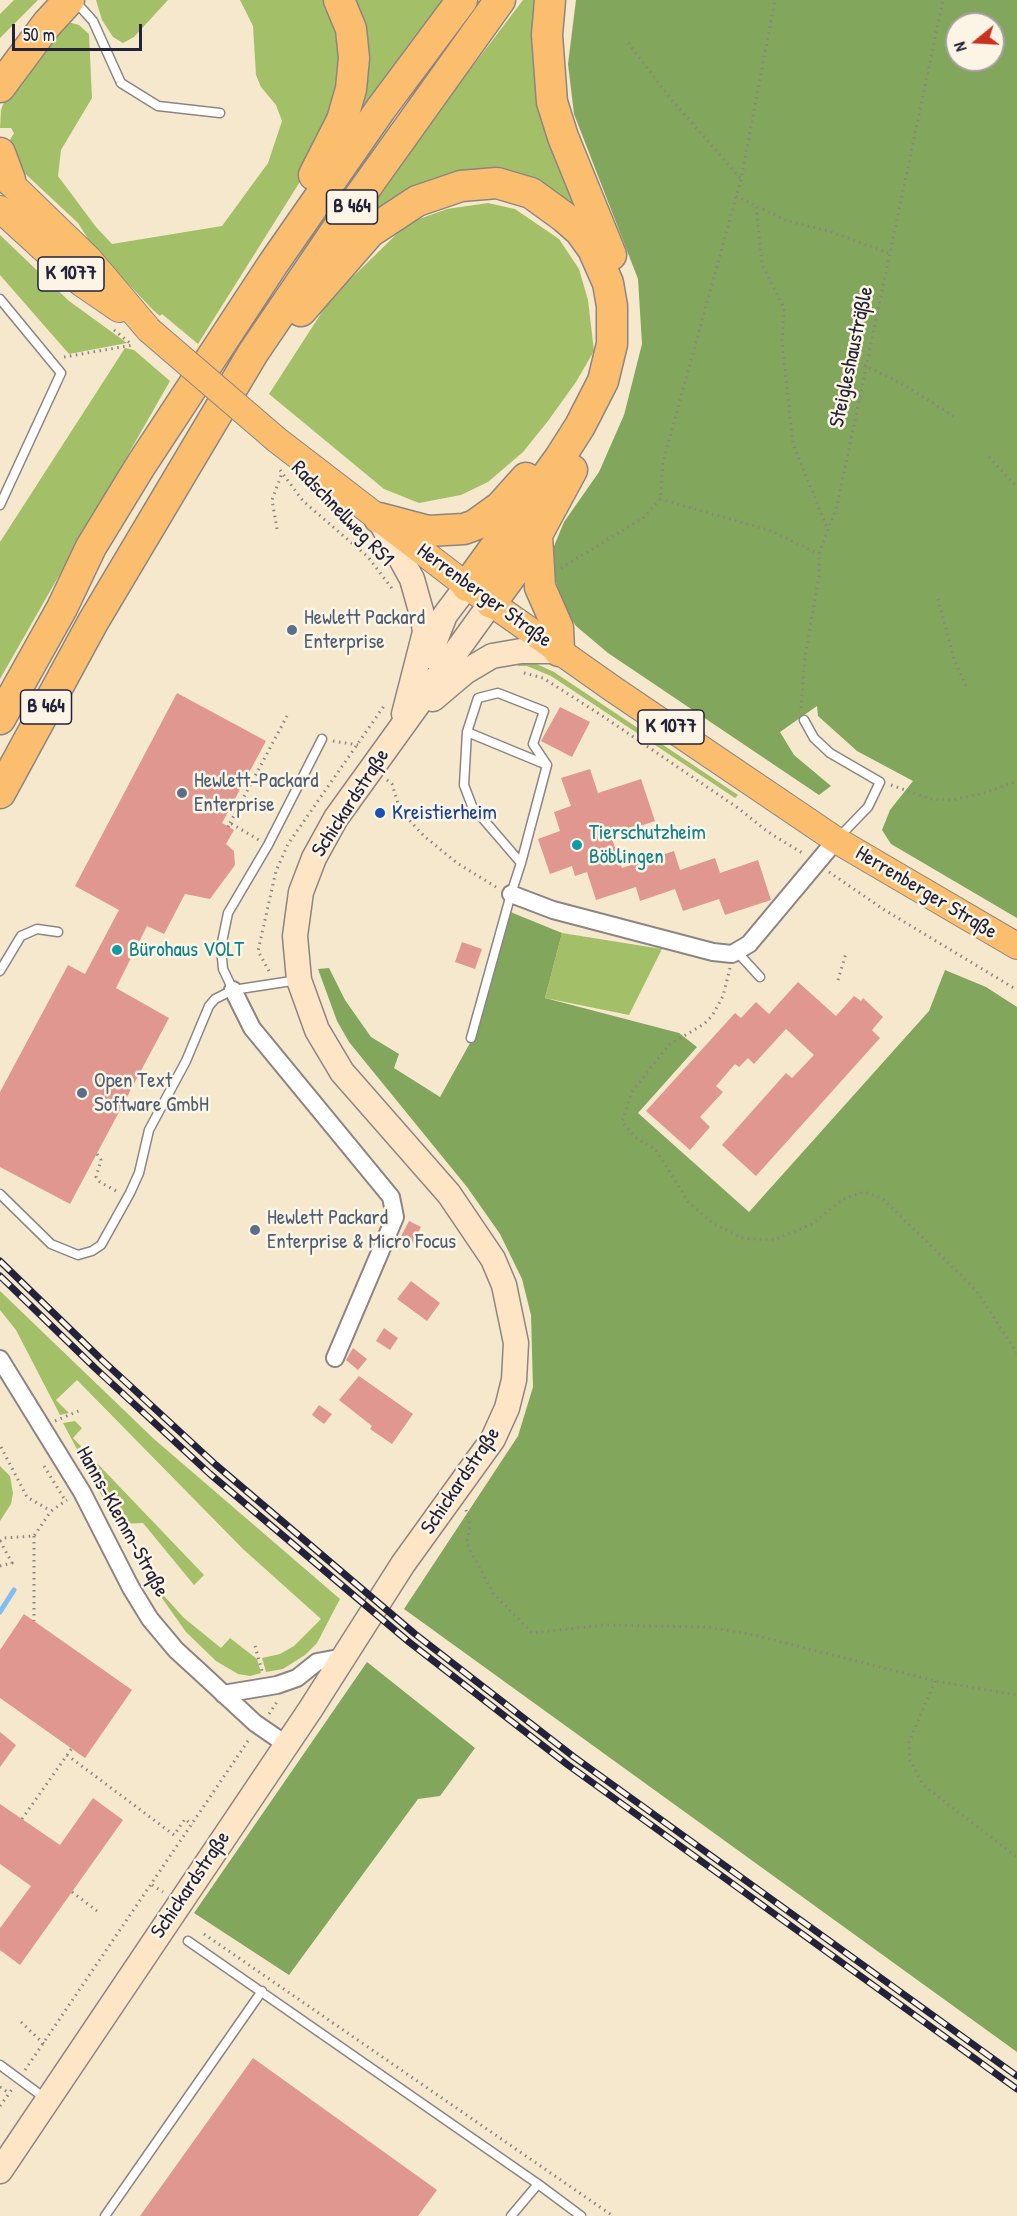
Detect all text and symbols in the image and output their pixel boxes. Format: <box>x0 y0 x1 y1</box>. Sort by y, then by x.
scale bar <box>15 12 146 50</box>
north arrow <box>945 12 1005 72</box>
text: 50 m <box>23 22 55 47</box>
text: N <box>948 40 972 54</box>
road number: B 464 <box>326 190 378 224</box>
road number: K 1077 <box>38 257 104 291</box>
street label: Steigleshausträßle <box>825 284 879 430</box>
street label: Radschnellweg RS1 <box>285 456 399 572</box>
street label: Herrenberger Straße <box>412 539 556 653</box>
place label: Hewlett Packard Enterprise <box>304 605 425 655</box>
marker: Hewlett Packard Enterprise <box>285 623 299 637</box>
road number: B 464 <box>20 690 72 724</box>
road number: K 1077 <box>638 710 704 744</box>
street label: Schickardstraße <box>307 744 395 862</box>
place label: Hewlett-Packard Enterprise <box>194 768 318 818</box>
marker: Hewlett-Packard Enterprise <box>175 786 189 800</box>
place label: Kreistierheim <box>392 800 497 826</box>
marker: Kreistierheim <box>373 806 387 820</box>
place label: Tierschutzheim Böblingen <box>589 820 706 870</box>
marker: Tierschutzheim Böblingen <box>570 838 584 852</box>
street label: Herrenberger Straße <box>851 841 1001 945</box>
place label: Bürohaus VOLT <box>129 937 244 963</box>
marker: Bürohaus VOLT <box>110 943 124 957</box>
place label: Open Text Software GmbH <box>94 1068 209 1118</box>
marker: Open Text Software GmbH <box>75 1086 89 1100</box>
place label: Hewlett Packard Enterprise & Micro Focus <box>267 1205 456 1255</box>
marker: Hewlett Packard Enterprise & Micro Focus <box>248 1223 262 1237</box>
street label: Schickardstraße <box>416 1423 506 1539</box>
street label: Hanns-Klemm-Straße <box>70 1442 174 1602</box>
street label: Schickardstraße <box>146 1827 236 1943</box>

